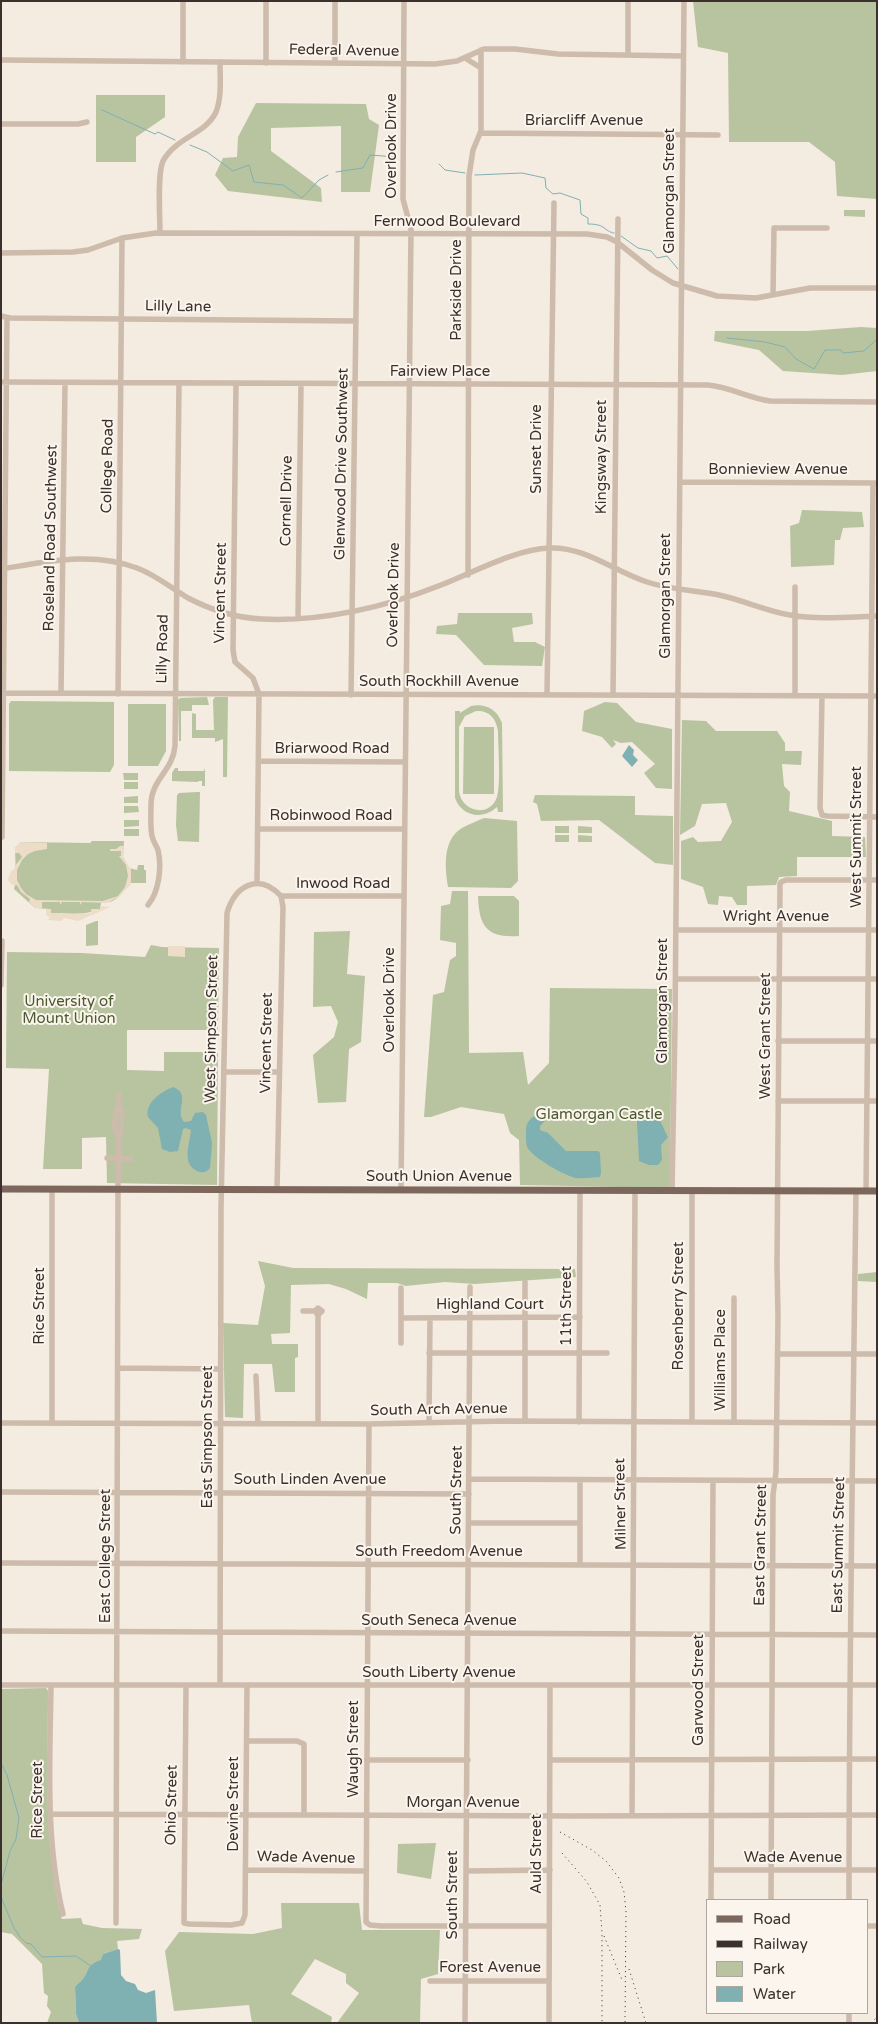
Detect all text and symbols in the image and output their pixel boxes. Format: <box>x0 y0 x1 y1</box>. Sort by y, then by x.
street label: Federal Avenue <box>289 41 399 61</box>
street label: Overlook Drive <box>383 93 401 199</box>
street label: Briarcliff Avenue <box>525 112 643 130</box>
street label: Glamorgan Street <box>661 128 679 254</box>
street label: Fernwood Boulevard <box>373 213 521 231</box>
street label: Parkside Drive <box>448 239 466 341</box>
street label: Lilly Lane <box>145 297 211 317</box>
street label: Fairview Place <box>390 363 490 381</box>
street label: Glenwood Drive Southwest <box>331 368 353 560</box>
street label: Kingsway Street <box>593 400 611 514</box>
street label: Sunset Drive <box>528 404 546 494</box>
street label: College Road <box>98 418 118 514</box>
street label: Roseland Road Southwest <box>40 444 62 632</box>
street label: Cornell Drive <box>277 455 297 547</box>
street label: Bonnieview Avenue <box>708 461 848 479</box>
street label: Glamorgan Street <box>657 533 675 659</box>
street label: Vincent Street <box>211 542 231 644</box>
street label: Overlook Drive <box>384 542 404 648</box>
street label: Lilly Road <box>153 614 173 684</box>
street label: South Rockhill Avenue <box>359 673 519 691</box>
street label: Briarwood Road <box>274 740 390 758</box>
street label: West Summit Street <box>848 766 866 908</box>
street label: Robinwood Road <box>269 807 393 825</box>
street label: Inwood Road <box>296 875 390 893</box>
street label: Wright Avenue <box>723 908 829 926</box>
street label: Glamorgan Street <box>654 938 672 1064</box>
street label: Overlook Drive <box>381 947 399 1053</box>
street label: West Simpson Street <box>202 955 222 1103</box>
street label: West Grant Street <box>757 973 775 1099</box>
street label: Vincent Street <box>257 992 277 1094</box>
park label: University of Mount Union <box>22 993 116 1028</box>
park label: Glamorgan Castle <box>536 1106 662 1124</box>
street label: South Union Avenue <box>366 1168 512 1186</box>
street label: Rosenberry Street <box>670 1242 688 1370</box>
street label: 11th Street <box>558 1266 576 1346</box>
street label: Rice Street <box>31 1267 49 1345</box>
street label: Highland Court <box>436 1296 544 1314</box>
street label: Williams Place <box>712 1309 730 1411</box>
street label: East Simpson Street <box>199 1366 217 1508</box>
street label: South Arch Avenue <box>370 1400 508 1420</box>
street label: South Street <box>447 1445 467 1535</box>
street label: Milner Street <box>611 1458 631 1550</box>
street label: South Linden Avenue <box>234 1471 386 1489</box>
street label: East Summit Street <box>829 1477 849 1613</box>
street label: East Grant Street <box>751 1484 771 1606</box>
street label: East College Street <box>97 1489 115 1623</box>
street label: South Freedom Avenue <box>355 1543 523 1561</box>
street label: South Seneca Avenue <box>361 1612 517 1630</box>
street label: Garwood Street <box>690 1634 708 1746</box>
street label: South Liberty Avenue <box>362 1664 516 1682</box>
street label: Waugh Street <box>345 1700 363 1798</box>
street label: Devine Street <box>225 1756 243 1852</box>
street label: Rice Street <box>29 1761 47 1839</box>
street label: Ohio Street <box>162 1764 182 1846</box>
street label: Morgan Avenue <box>406 1794 520 1812</box>
street label: Auld Street <box>528 1814 546 1894</box>
street label: Wade Avenue <box>257 1848 355 1868</box>
street label: Wade Avenue <box>744 1849 842 1867</box>
street label: South Street <box>444 1850 462 1940</box>
legend <box>706 1899 868 2014</box>
text: Road <box>753 1910 791 1928</box>
text: Railway <box>753 1935 808 1953</box>
street label: Forest Avenue <box>439 1959 541 1977</box>
text: Park <box>753 1960 785 1978</box>
text: Water <box>753 1985 796 2003</box>

